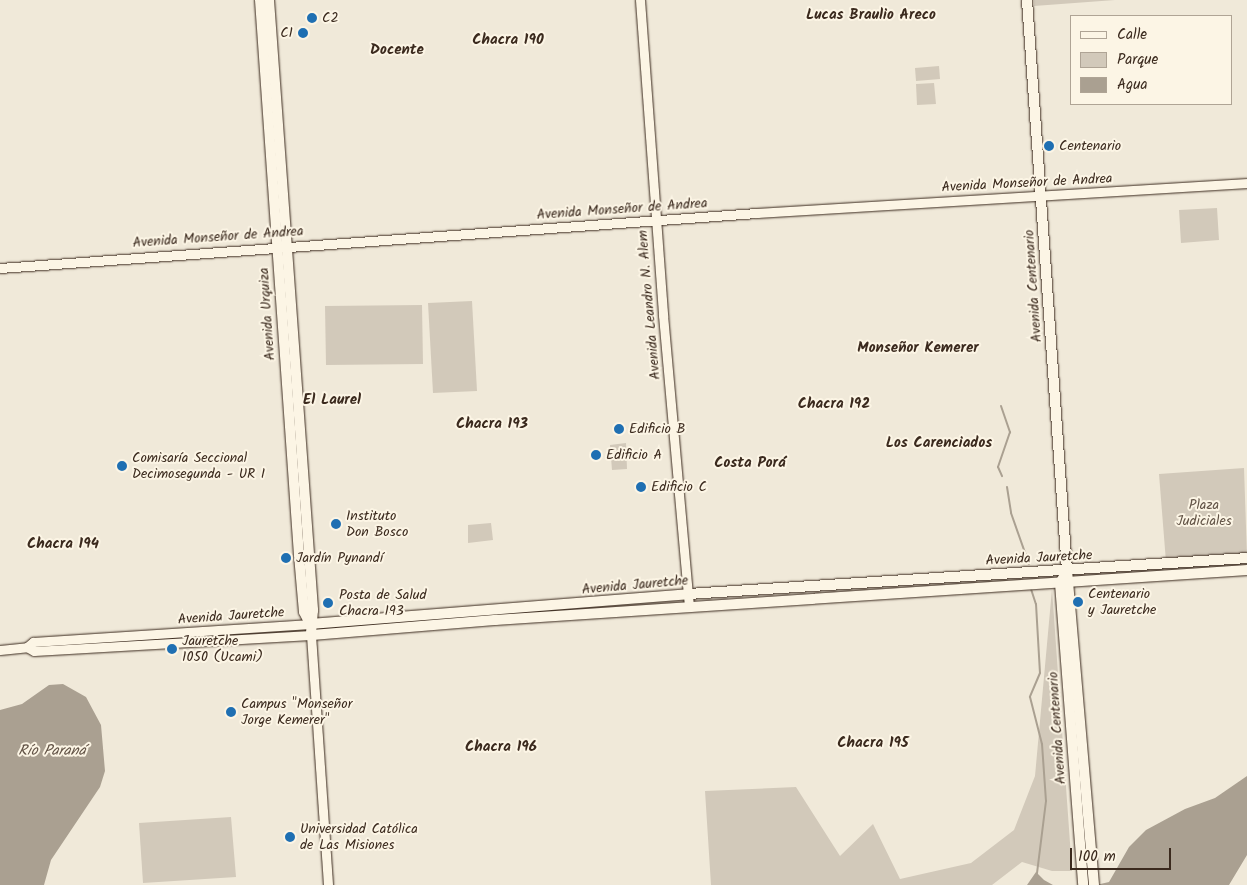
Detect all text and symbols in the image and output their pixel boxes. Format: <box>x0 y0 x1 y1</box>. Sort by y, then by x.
district label: Lucas Braulio Areco <box>806 7 936 25</box>
place label: C2 <box>322 10 339 26</box>
marker: C2 <box>306 12 318 24</box>
legend <box>1070 15 1232 105</box>
text: Calle <box>1117 23 1147 47</box>
place label: C1 <box>280 25 293 41</box>
marker: C1 <box>297 27 309 39</box>
district label: Chacra 190 <box>472 32 544 50</box>
district label: Docente <box>370 42 424 60</box>
text: Parque <box>1117 48 1158 72</box>
text: Agua <box>1117 73 1148 97</box>
place label: Centenario <box>1059 138 1121 154</box>
marker: Centenario <box>1043 140 1055 152</box>
street label: Avenida Monseñor de Andrea <box>941 170 1113 196</box>
street label: Avenida Monseñor de Andrea <box>536 195 708 223</box>
street label: Avenida Monseñor de Andrea <box>132 223 304 251</box>
street label: Avenida Centenario <box>1021 229 1045 343</box>
street label: Avenida Leandro N. Alem <box>634 230 664 380</box>
street label: Avenida Urquiza <box>255 267 279 361</box>
district label: Monseñor Kemerer <box>857 340 979 358</box>
district label: El Laurel <box>303 392 361 410</box>
district label: Chacra 192 <box>798 396 870 414</box>
district label: Chacra 193 <box>456 416 528 434</box>
place label: Edificio B <box>629 421 685 437</box>
marker: Edificio B <box>613 423 625 435</box>
district label: Los Carenciados <box>886 435 992 453</box>
place label: Edificio A <box>606 447 662 463</box>
marker: Edificio A <box>590 449 602 461</box>
place label: Comisaría Seccional Decimosegunda - UR I <box>132 450 265 482</box>
district label: Costa Porá <box>714 455 786 473</box>
marker: Comisaría Seccional Decimosegunda - UR I <box>116 460 128 472</box>
place label: Edificio C <box>651 479 707 495</box>
marker: Edificio C <box>635 481 647 493</box>
park label: Plaza Judiciales <box>1176 497 1232 530</box>
place label: Instituto Don Bosco <box>346 508 408 540</box>
marker: Instituto Don Bosco <box>330 518 342 530</box>
district label: Chacra 194 <box>27 536 99 554</box>
street label: Avenida Jauretche <box>985 547 1093 569</box>
place label: Jardín Pynandí <box>296 550 383 566</box>
marker: Jardín Pynandí <box>280 552 292 564</box>
street label: Avenida Jauretche <box>581 572 689 598</box>
place label: Centenario y Jauretche <box>1088 586 1156 618</box>
place label: Posta de Salud Chacra 193 <box>339 587 427 620</box>
marker: Posta de Salud Chacra 193 <box>321 596 335 610</box>
marker: Centenario y Jauretche <box>1072 596 1084 608</box>
street label: Avenida Jauretche <box>177 604 285 628</box>
place label: Jauretche 1050 (Ucami) <box>182 633 263 666</box>
marker: Jauretche 1050 (Ucami) <box>166 643 178 655</box>
street label: Avenida Centenario <box>1045 671 1069 785</box>
place label: Campus "Monseñor Jorge Kemerer" <box>241 696 352 729</box>
marker: Campus "Monseñor Jorge Kemerer" <box>225 706 237 718</box>
district label: Chacra 195 <box>837 735 909 753</box>
district label: Chacra 196 <box>465 739 537 757</box>
water label: Río Paraná <box>18 743 86 761</box>
place label: Universidad Católica de Las Misiones <box>300 821 418 854</box>
marker: Universidad Católica de Las Misiones <box>284 831 296 843</box>
scale bar <box>1072 838 1173 870</box>
text: 100 m <box>1078 845 1116 869</box>

